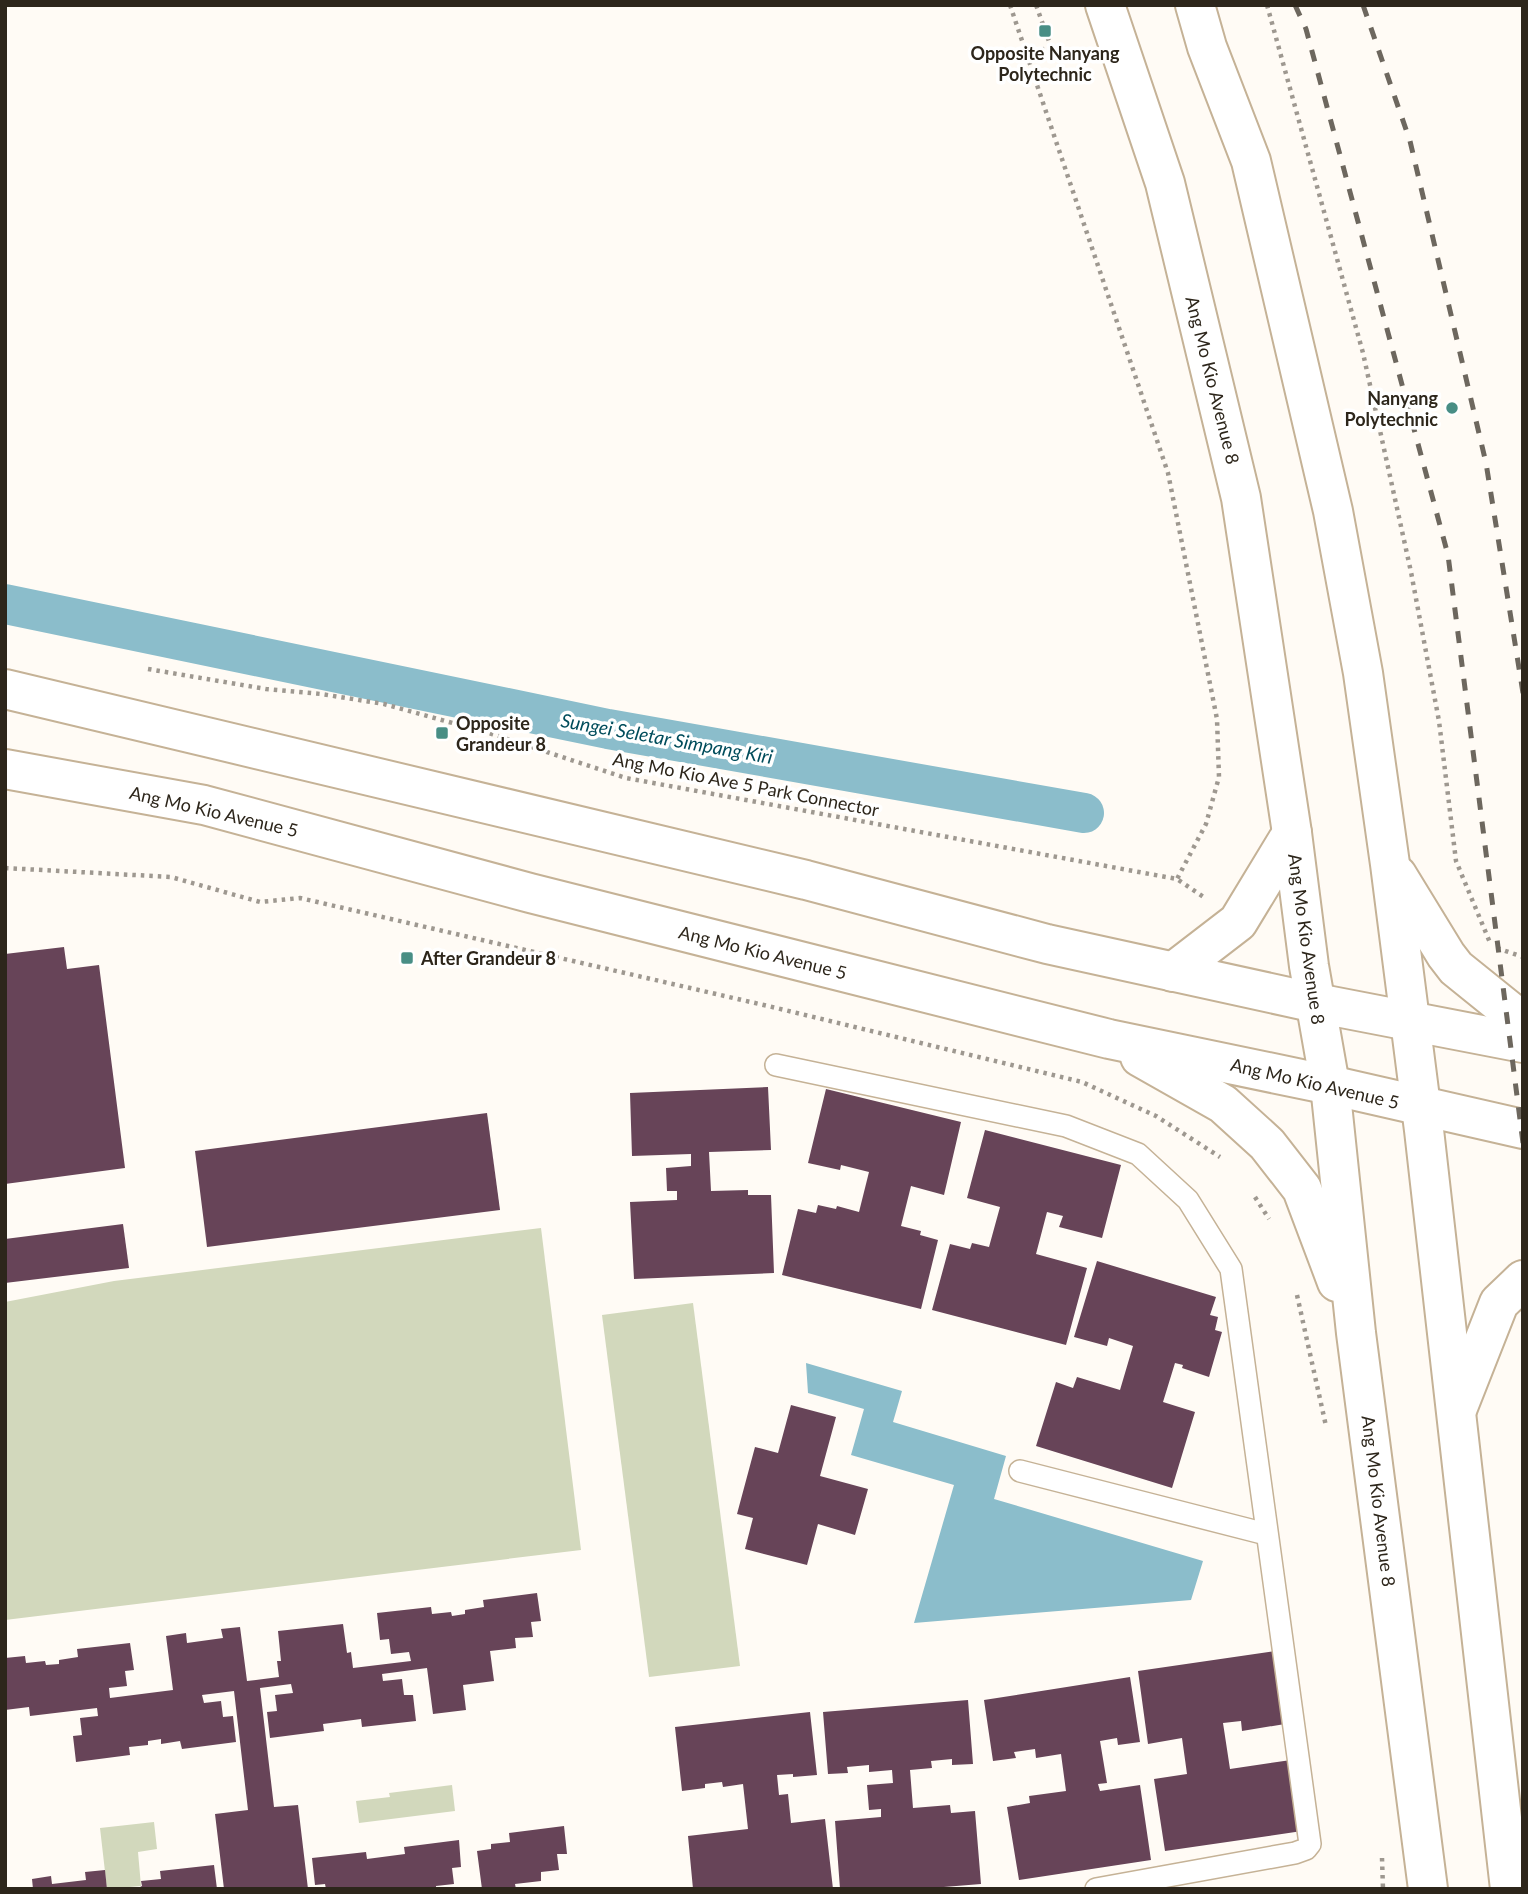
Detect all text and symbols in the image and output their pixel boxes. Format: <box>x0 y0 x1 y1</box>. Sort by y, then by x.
marker: Opposite Nanyang Polytechnic <box>1037 23 1053 39</box>
place label: Opposite Nanyang Polytechnic <box>970 42 1120 85</box>
street label: Ang Mo Kio Avenue 8 <box>1181 294 1245 466</box>
place label: Nanyang Polytechnic <box>1345 387 1438 430</box>
marker: Nanyang Polytechnic <box>1444 400 1460 416</box>
water label: Sungei Seletar Simpang Kiri <box>559 708 775 768</box>
place label: Opposite Grandeur 8 <box>456 712 546 755</box>
marker: Opposite Grandeur 8 <box>434 725 450 741</box>
street label: Ang Mo Kio Ave 5 Park Connector <box>611 747 881 821</box>
street label: Ang Mo Kio Avenue 5 <box>127 781 301 841</box>
street label: Ang Mo Kio Avenue 8 <box>1284 852 1330 1026</box>
street label: Ang Mo Kio Avenue 5 <box>677 920 849 984</box>
place label: After Grandeur 8 <box>420 947 556 969</box>
marker: After Grandeur 8 <box>399 950 415 966</box>
street label: Ang Mo Kio Avenue 5 <box>1228 1053 1402 1113</box>
street label: Ang Mo Kio Avenue 8 <box>1358 1414 1400 1588</box>

